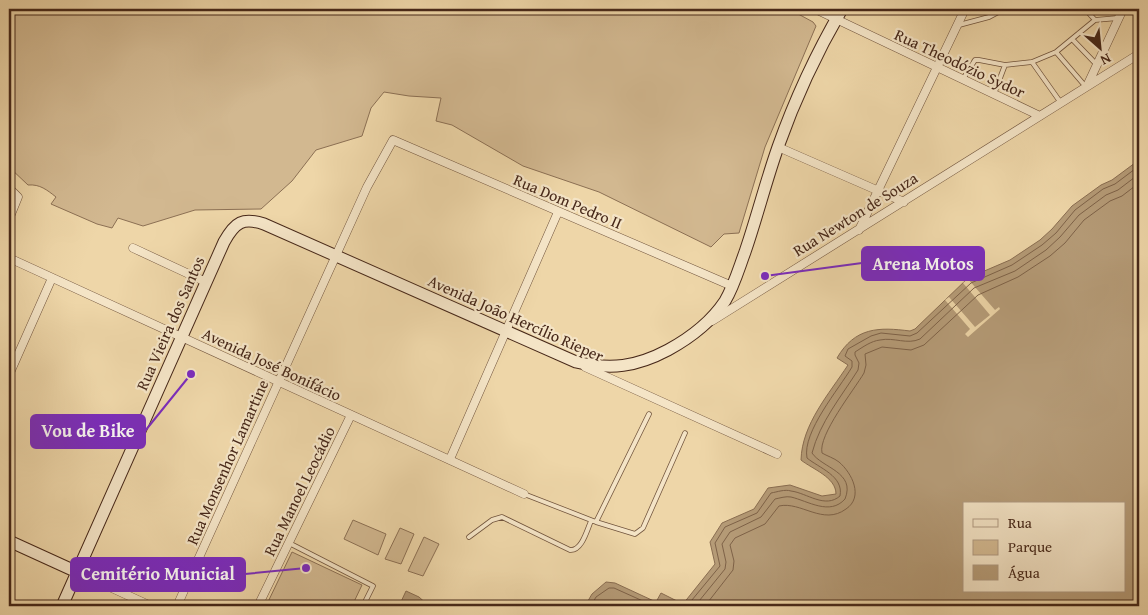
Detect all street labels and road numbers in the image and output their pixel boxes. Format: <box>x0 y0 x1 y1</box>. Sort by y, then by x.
street label: Rua Theodózio Sydor <box>891 22 1030 104</box>
street label: Rua Newton de Souza <box>788 166 923 262</box>
street label: Rua Dom Pedro II <box>510 167 626 235</box>
street label: Rua Vieira dos Santos <box>130 252 210 394</box>
street label: Avenida João Hercílio Rieper <box>424 268 608 368</box>
street label: Avenida José Bonifácio <box>199 321 345 407</box>
street label: Rua Monsenhor Lamartine <box>180 376 274 548</box>
street label: Rua Manoel Leocádio <box>257 422 341 560</box>

